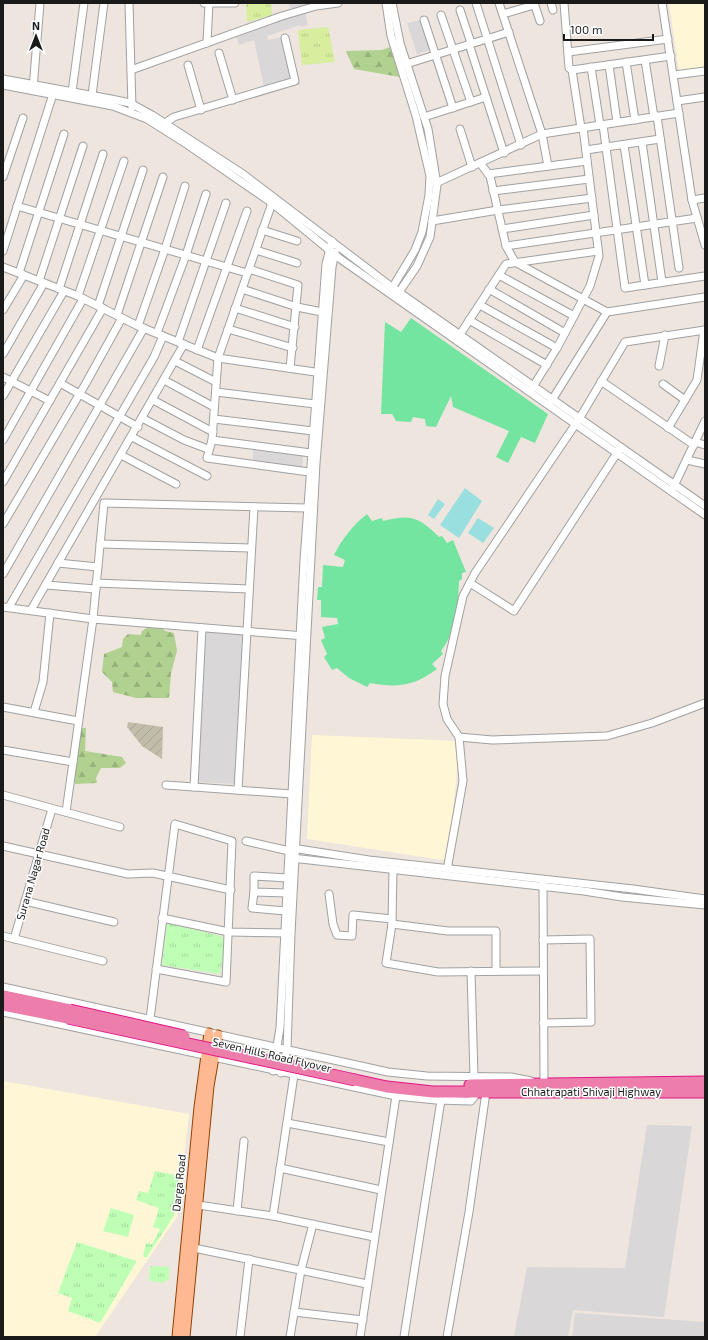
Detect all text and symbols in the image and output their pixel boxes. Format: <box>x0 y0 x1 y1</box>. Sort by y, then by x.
north arrow <box>16 16 56 56</box>
scale bar <box>564 16 653 42</box>
text: N <box>32 19 40 32</box>
text: 100 m <box>570 22 602 36</box>
street label: Surana Nagar Road <box>13 826 52 922</box>
street label: Seven Hills Road Flyover <box>211 1034 334 1075</box>
street label: Chhatrapati Shivaji Highway <box>521 1085 661 1099</box>
street label: Darga Road <box>169 1154 188 1212</box>

